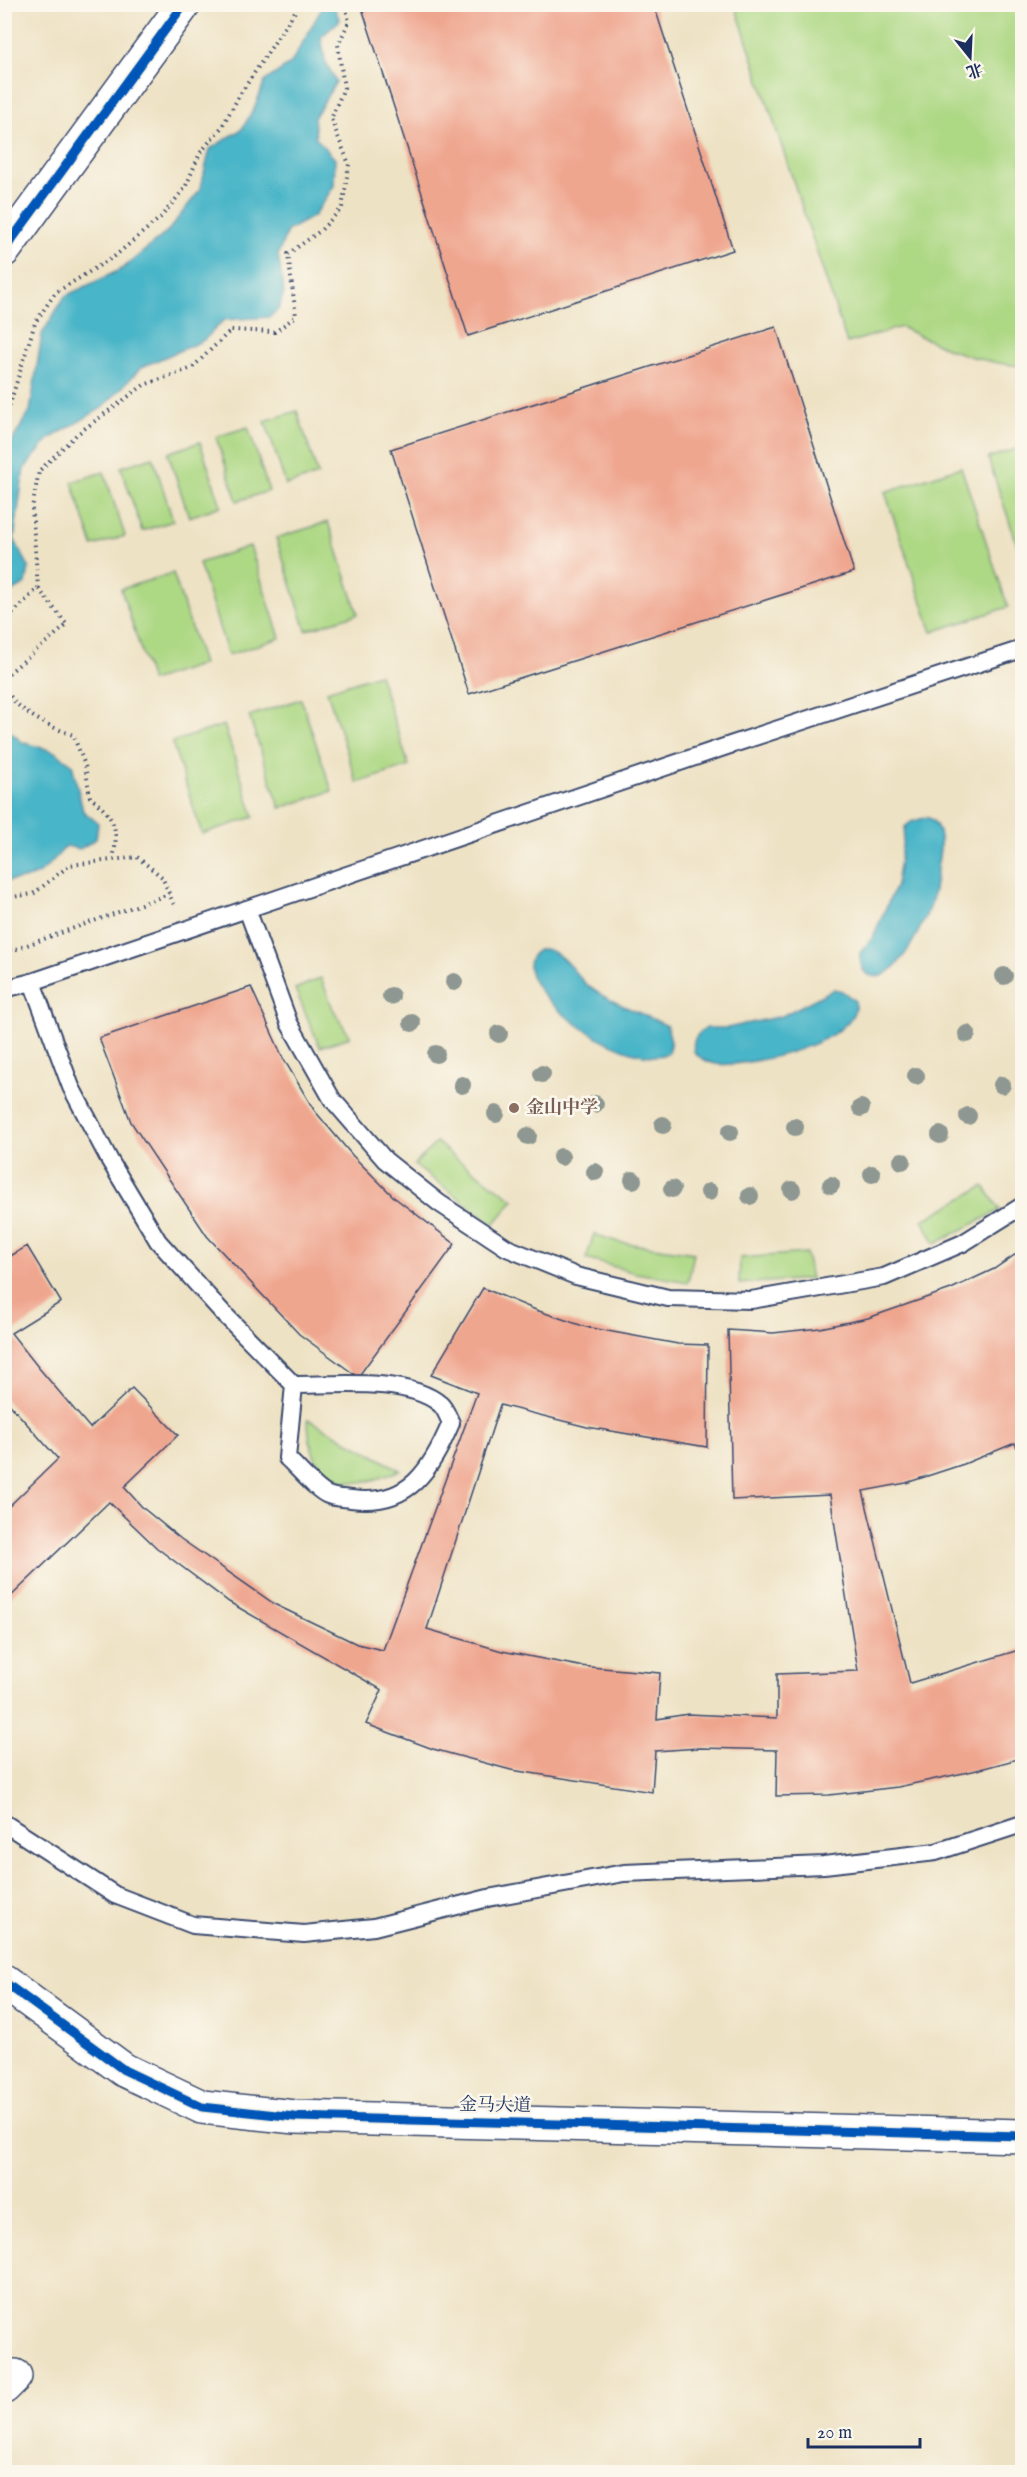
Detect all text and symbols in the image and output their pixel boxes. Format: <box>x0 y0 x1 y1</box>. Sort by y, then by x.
north arrow <box>940 27 1000 87</box>
text: 北 <box>963 57 985 81</box>
place label: 金山中学 <box>526 1097 598 1120</box>
marker: 金山中学 <box>507 1101 521 1115</box>
street label: 金马大道 <box>459 2094 531 2118</box>
scale bar <box>808 2411 920 2449</box>
text: 20 m <box>817 2422 852 2445</box>

